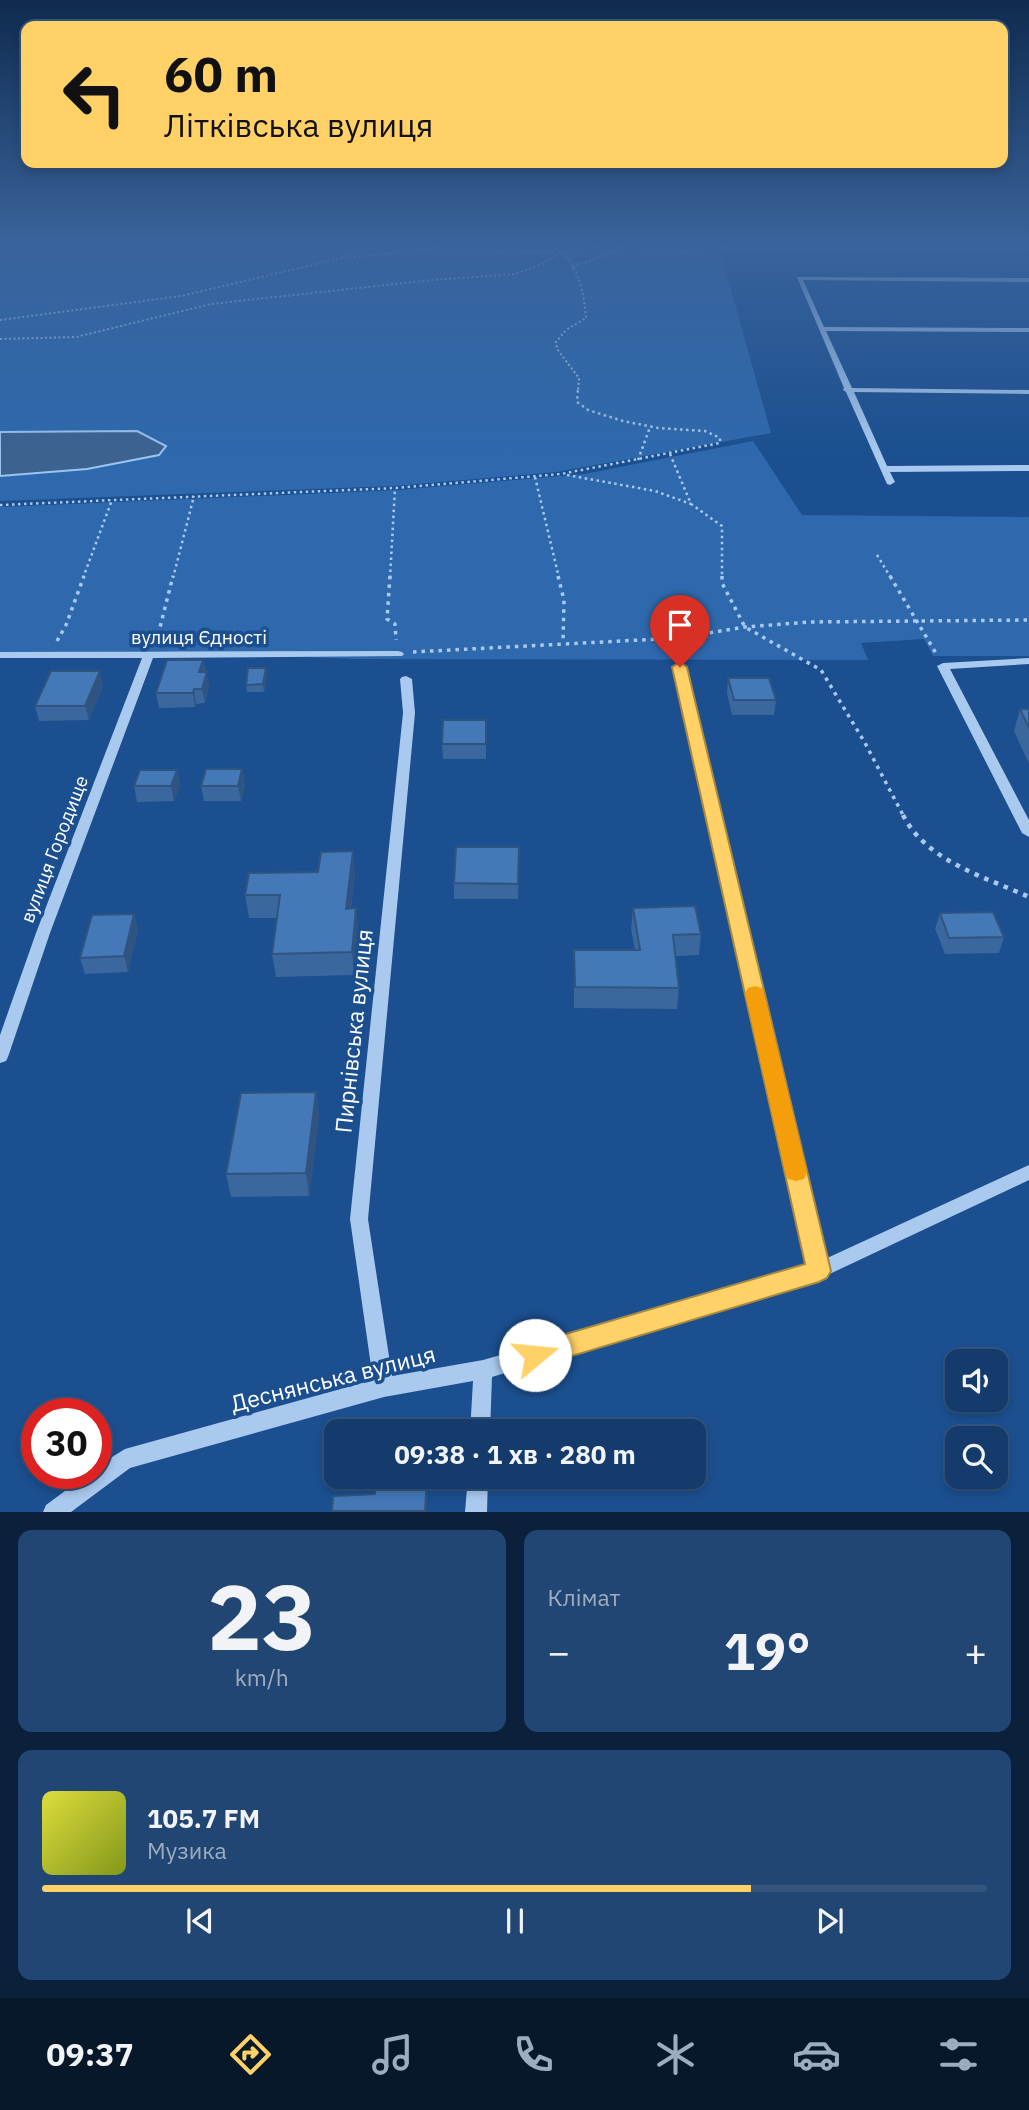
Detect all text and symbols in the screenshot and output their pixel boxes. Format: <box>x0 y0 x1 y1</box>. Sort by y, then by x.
text: 60 m <box>164 42 278 105</box>
icon: left <box>49 49 140 140</box>
text: Літківська вулиця <box>164 104 433 146</box>
pin <box>650 595 710 667</box>
icon: arrive <box>661 606 699 644</box>
street label: вулиця Єдності <box>131 625 267 649</box>
street label: вулиця Городище <box>15 772 93 926</box>
street label: Пирнівська вулиця <box>327 927 379 1134</box>
position arrow <box>498 1318 572 1392</box>
street label: Деснянська вулиця <box>227 1338 438 1418</box>
map controls <box>945 1349 1008 1489</box>
button: sound <box>945 1349 1008 1412</box>
speed limit sign: 30 <box>21 1398 112 1489</box>
button: search <box>945 1426 1008 1489</box>
text: 09:38 · 1 хв · 280 m <box>394 1437 636 1471</box>
text: 23 <box>207 1557 316 1675</box>
text: Клімат <box>548 1582 620 1612</box>
text: 19° <box>724 1617 811 1684</box>
text: − <box>548 1627 570 1676</box>
text: + <box>964 1627 987 1676</box>
text: km/h <box>235 1662 289 1692</box>
text: 105.7 FM <box>147 1801 260 1835</box>
text: Музика <box>147 1835 227 1865</box>
icon: previous <box>181 1902 219 1940</box>
icon: pause <box>496 1902 534 1940</box>
icon: next <box>811 1902 849 1940</box>
icon: directions <box>226 2030 275 2079</box>
icon: music <box>368 2030 417 2079</box>
icon: phone <box>509 2030 558 2079</box>
icon: climate <box>651 2030 700 2079</box>
icon: car <box>792 2030 841 2079</box>
icon: filters <box>934 2030 983 2079</box>
text: 09:37 <box>46 2033 134 2075</box>

